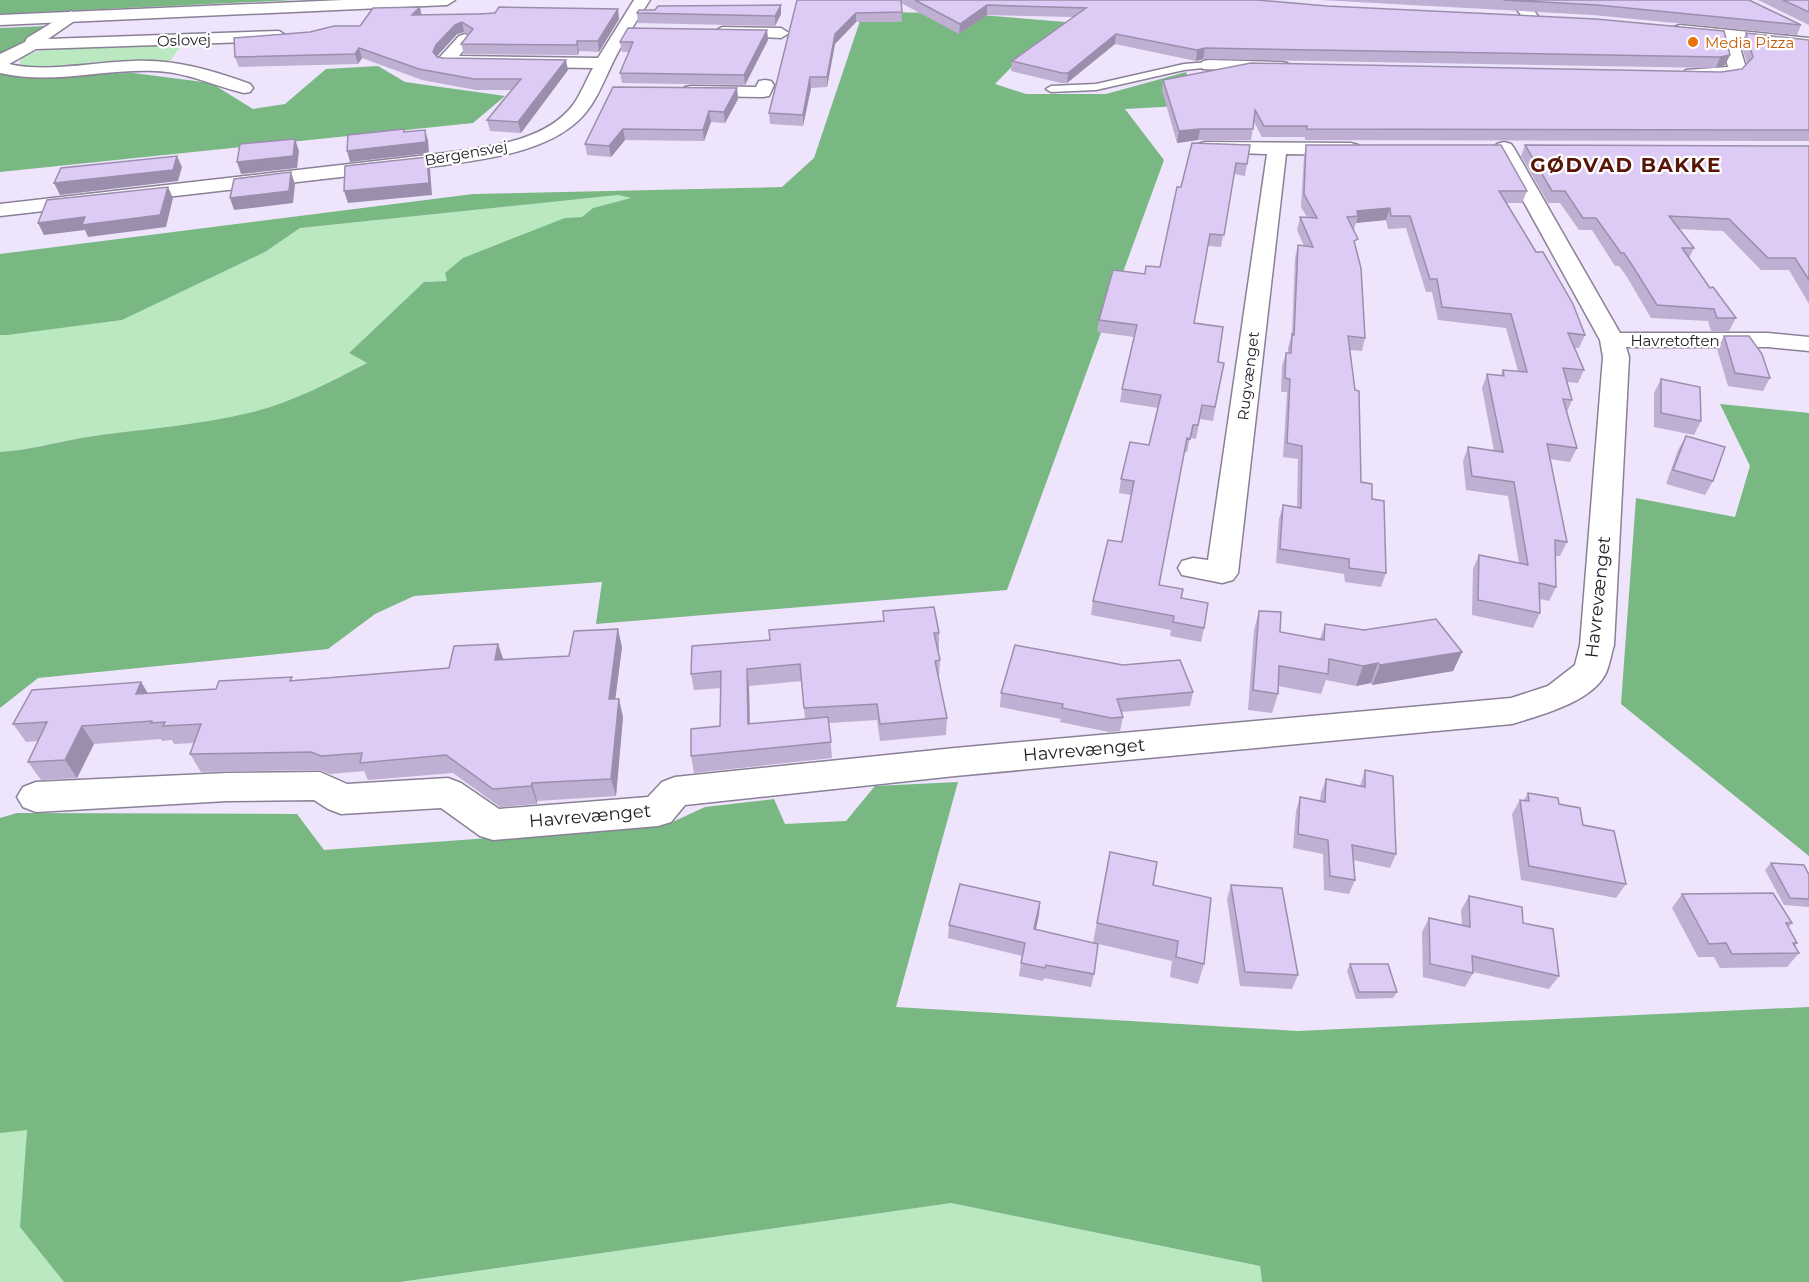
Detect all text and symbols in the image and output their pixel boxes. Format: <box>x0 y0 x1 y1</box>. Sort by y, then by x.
street label: Oslovej <box>157 30 211 50</box>
place label: Media Pizza <box>1705 33 1794 52</box>
marker: Media Pizza <box>1686 35 1700 49</box>
street label: Bergensvej <box>423 136 509 170</box>
district label: GØDVAD BAKKE <box>1530 153 1722 177</box>
street label: Rugvænget <box>1233 330 1263 422</box>
street label: Havretoften <box>1630 331 1720 350</box>
street label: Havrevænget <box>1581 535 1615 659</box>
street label: Havrevænget <box>1022 734 1146 766</box>
street label: Havrevænget <box>528 800 652 832</box>

